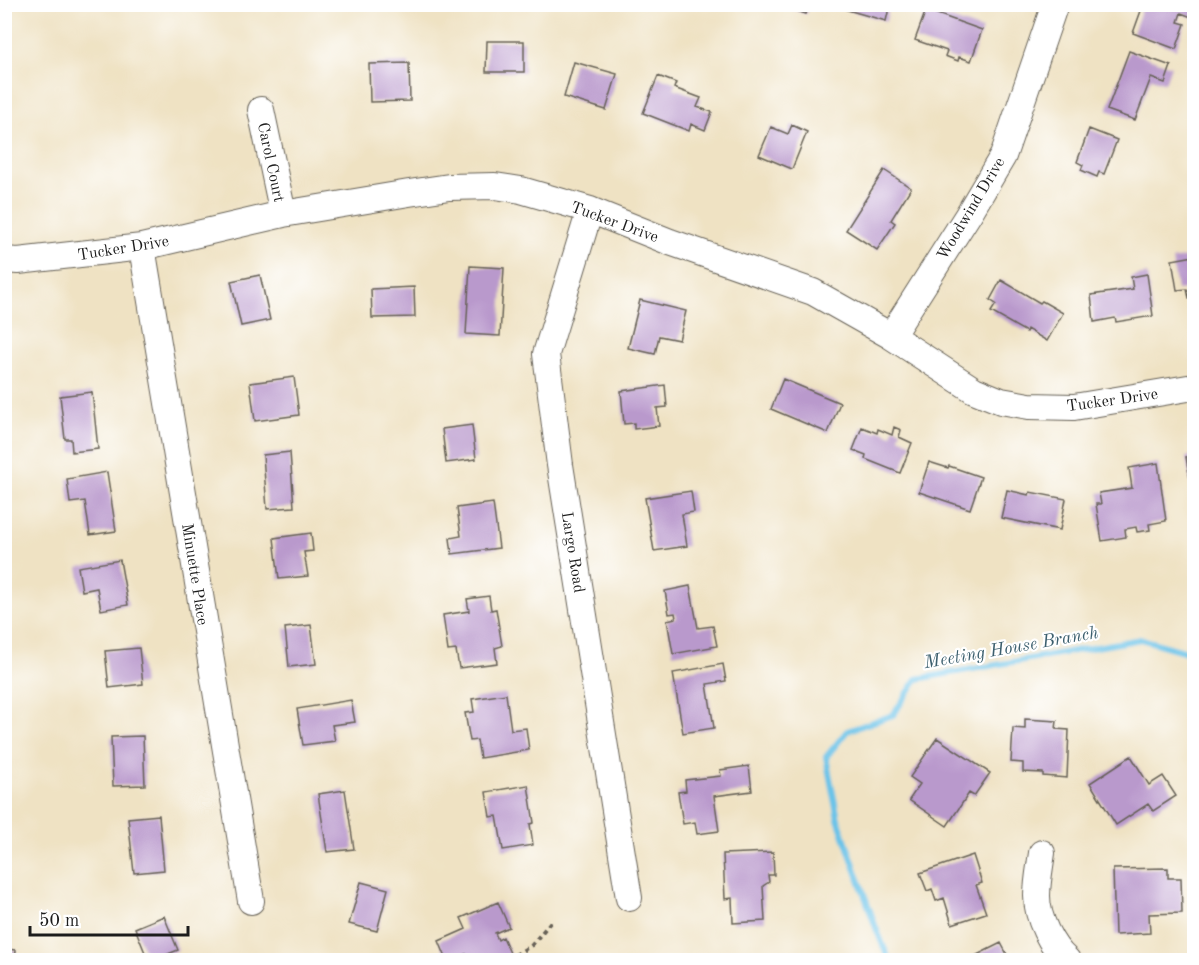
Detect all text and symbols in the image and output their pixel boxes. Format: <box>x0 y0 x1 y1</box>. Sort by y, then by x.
street label: Carol Court <box>254 121 286 204</box>
street label: Woodwind Drive <box>935 155 1009 263</box>
street label: Tucker Drive <box>568 200 660 246</box>
street label: Tucker Drive <box>77 234 170 264</box>
street label: Tucker Drive <box>1066 387 1159 415</box>
street label: Largo Road <box>558 511 586 594</box>
street label: Minuette Place <box>178 522 210 626</box>
water label: Meeting House Branch <box>922 624 1100 672</box>
scale bar <box>30 899 188 937</box>
text: 50 m <box>39 912 79 930</box>

